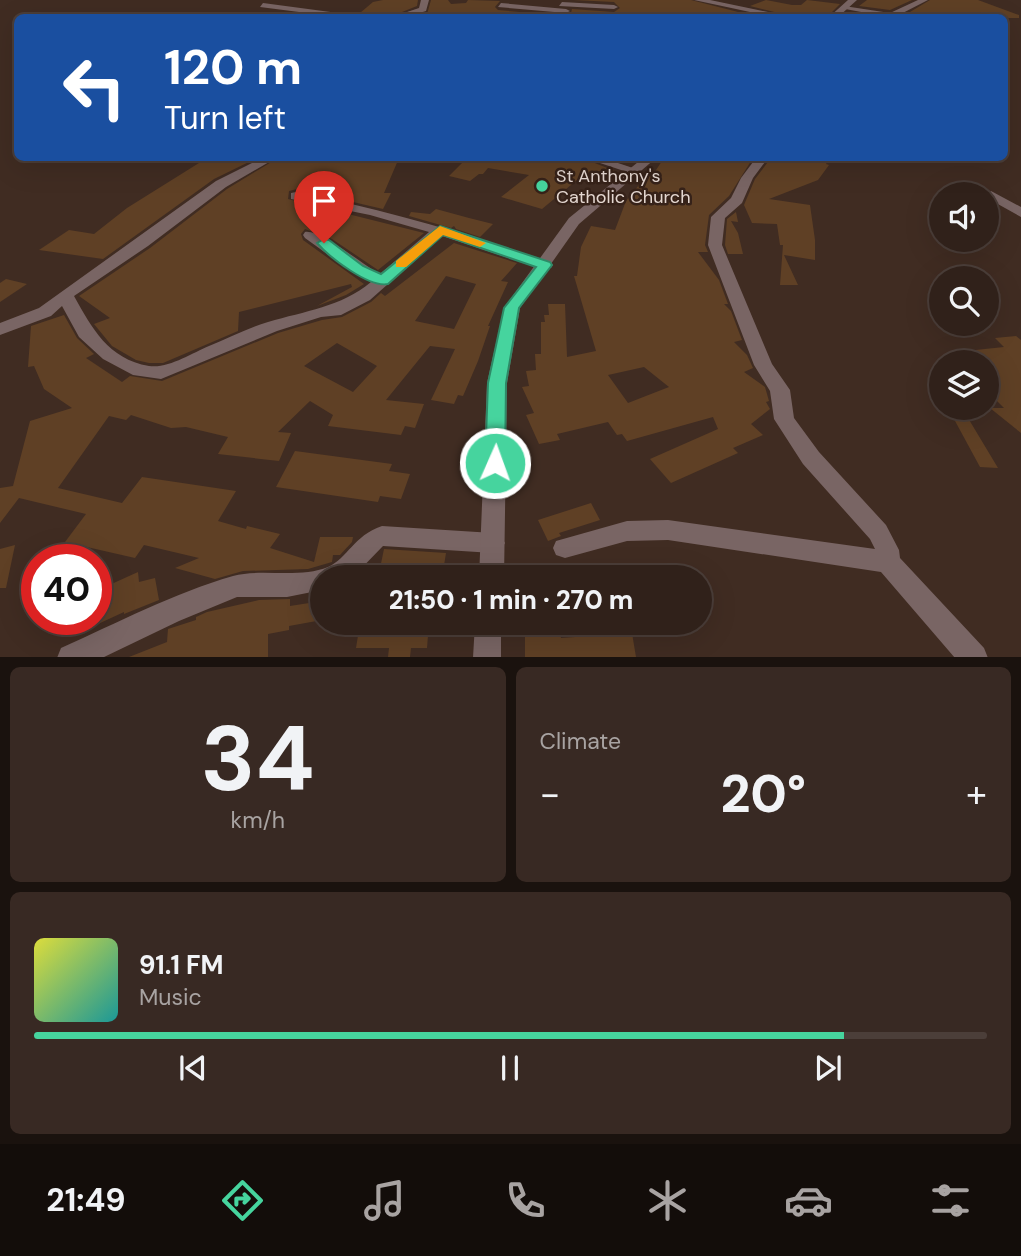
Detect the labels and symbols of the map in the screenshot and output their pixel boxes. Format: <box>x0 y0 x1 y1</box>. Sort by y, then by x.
place label: St Anthony's Catholic Church <box>556 164 690 209</box>
pin <box>294 171 354 243</box>
marker: St Anthony's Catholic Church <box>534 178 550 194</box>
position arrow <box>458 426 532 500</box>
speed limit sign: 40 <box>21 544 112 635</box>

